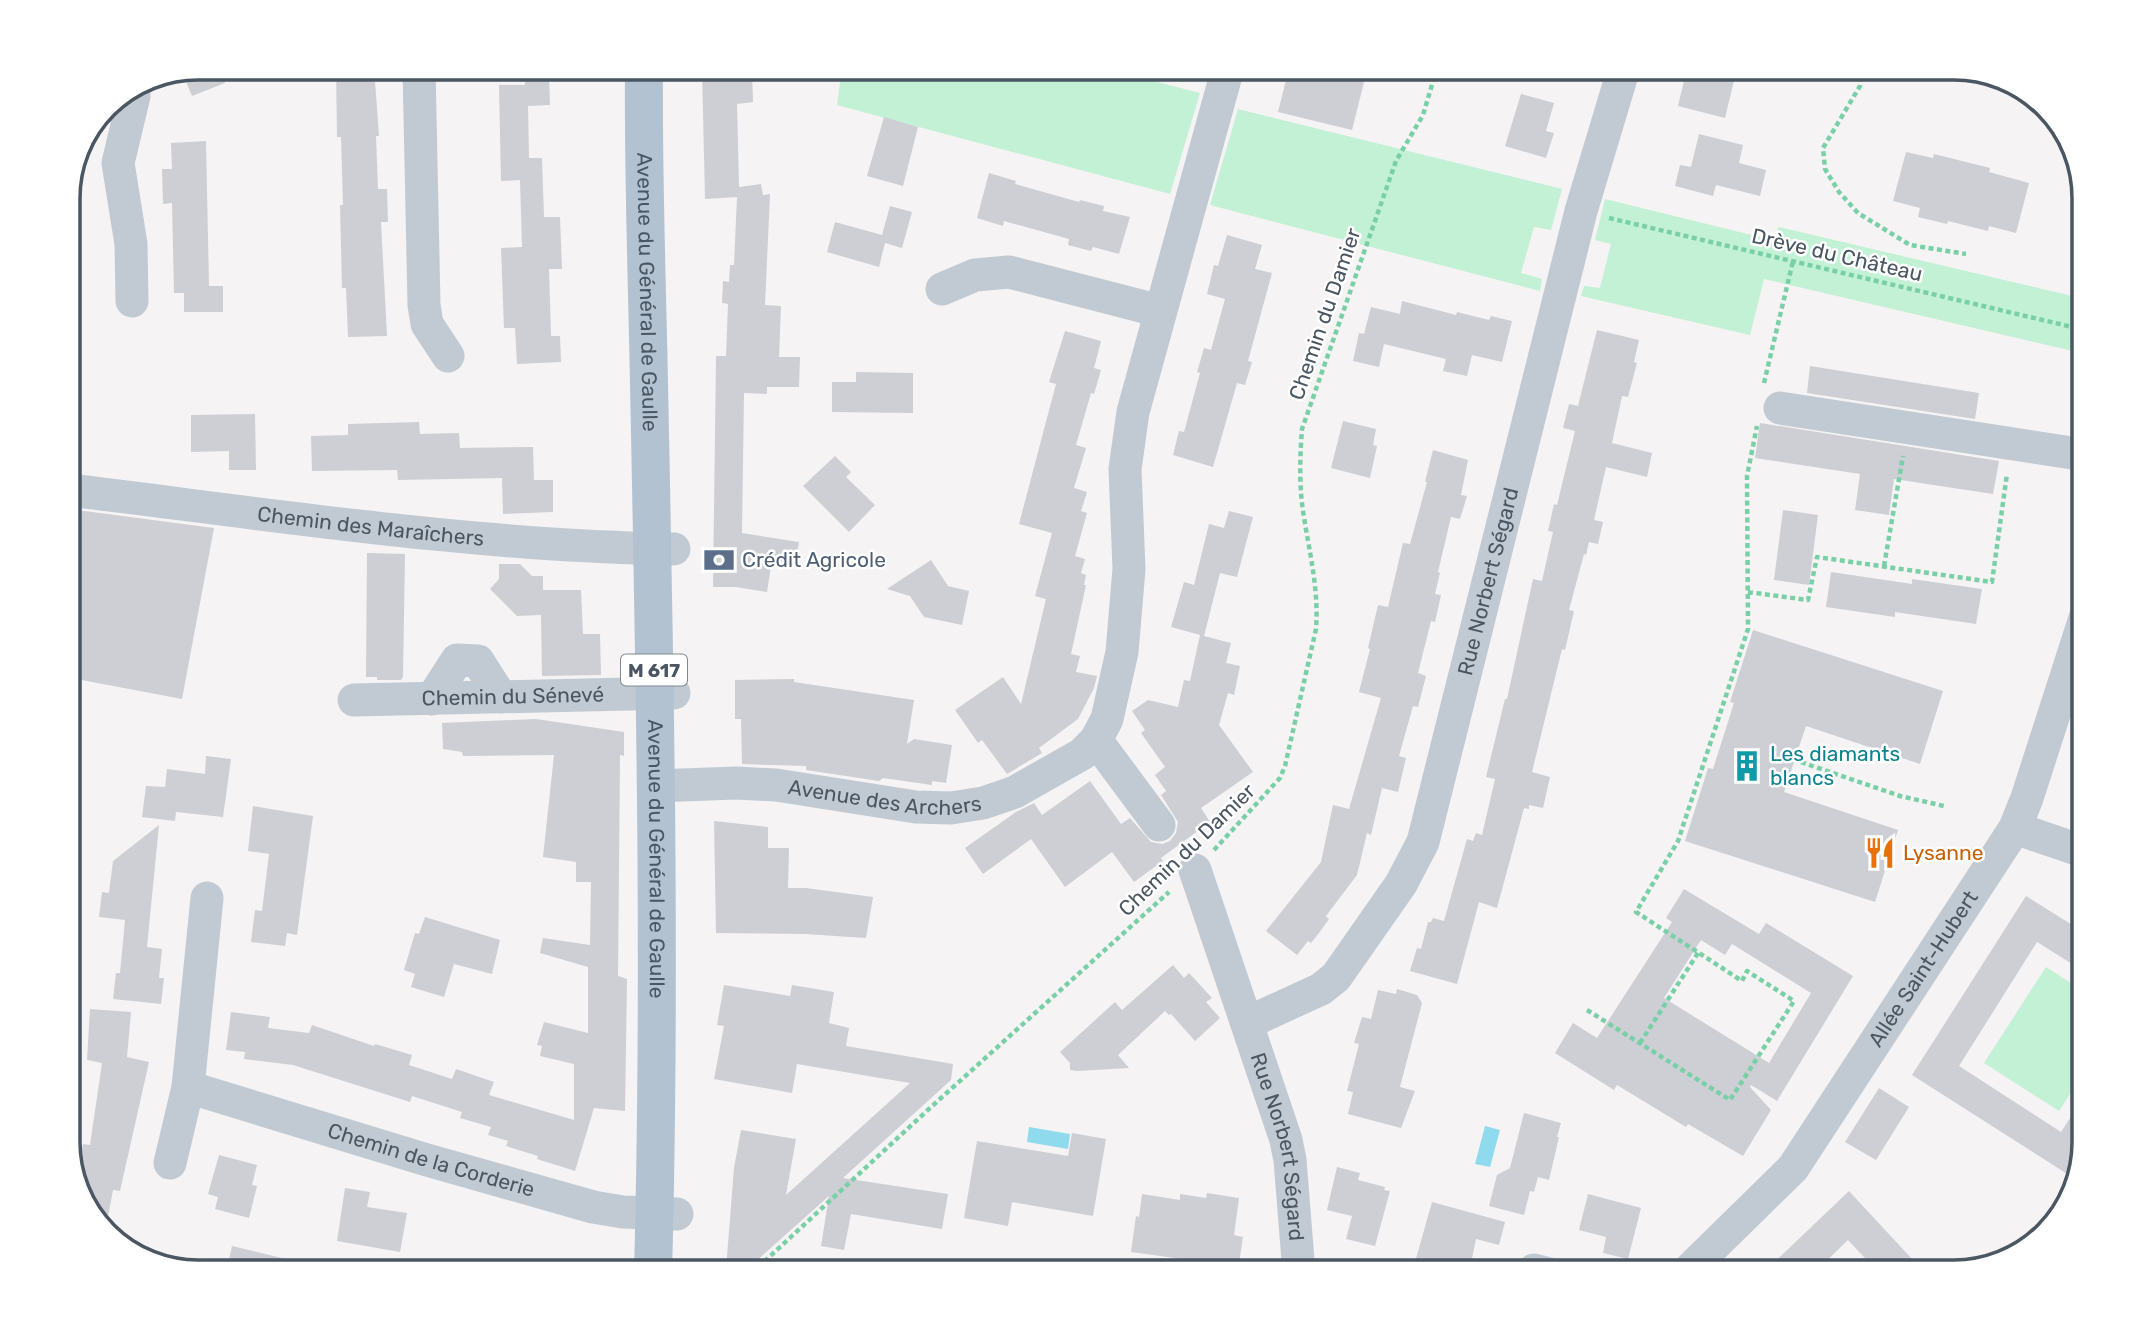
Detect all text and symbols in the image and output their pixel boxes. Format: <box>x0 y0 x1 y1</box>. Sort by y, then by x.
street label: Avenue du Général de Gaulle <box>632 152 663 432</box>
street label: Drève du Château <box>1749 223 1925 286</box>
street label: Chemin du Damier <box>1283 225 1366 403</box>
street label: Rue Norbert Ségard <box>1452 485 1523 678</box>
street label: Chemin des Maraîchers <box>256 501 485 551</box>
bank icon: Crédit Agricole <box>702 543 736 577</box>
place label: Crédit Agricole <box>742 547 886 572</box>
road number: M 617 <box>621 654 687 685</box>
street label: Chemin du Sénevé <box>421 682 604 711</box>
street label: Avenue du Général de Gaulle <box>643 719 670 999</box>
place label: Les diamants blancs <box>1770 741 1900 790</box>
building icon: Les diamants blancs <box>1730 749 1764 783</box>
street label: Avenue des Archers <box>786 774 983 820</box>
street label: Chemin du Damier <box>1113 778 1260 921</box>
restaurant icon: Lysanne <box>1863 836 1897 870</box>
place label: Lysanne <box>1903 840 1984 865</box>
street label: Allée Saint-Hubert <box>1863 886 1983 1051</box>
street label: Rue Norbert Ségard <box>1245 1049 1309 1242</box>
street label: Chemin de la Corderie <box>325 1117 538 1202</box>

